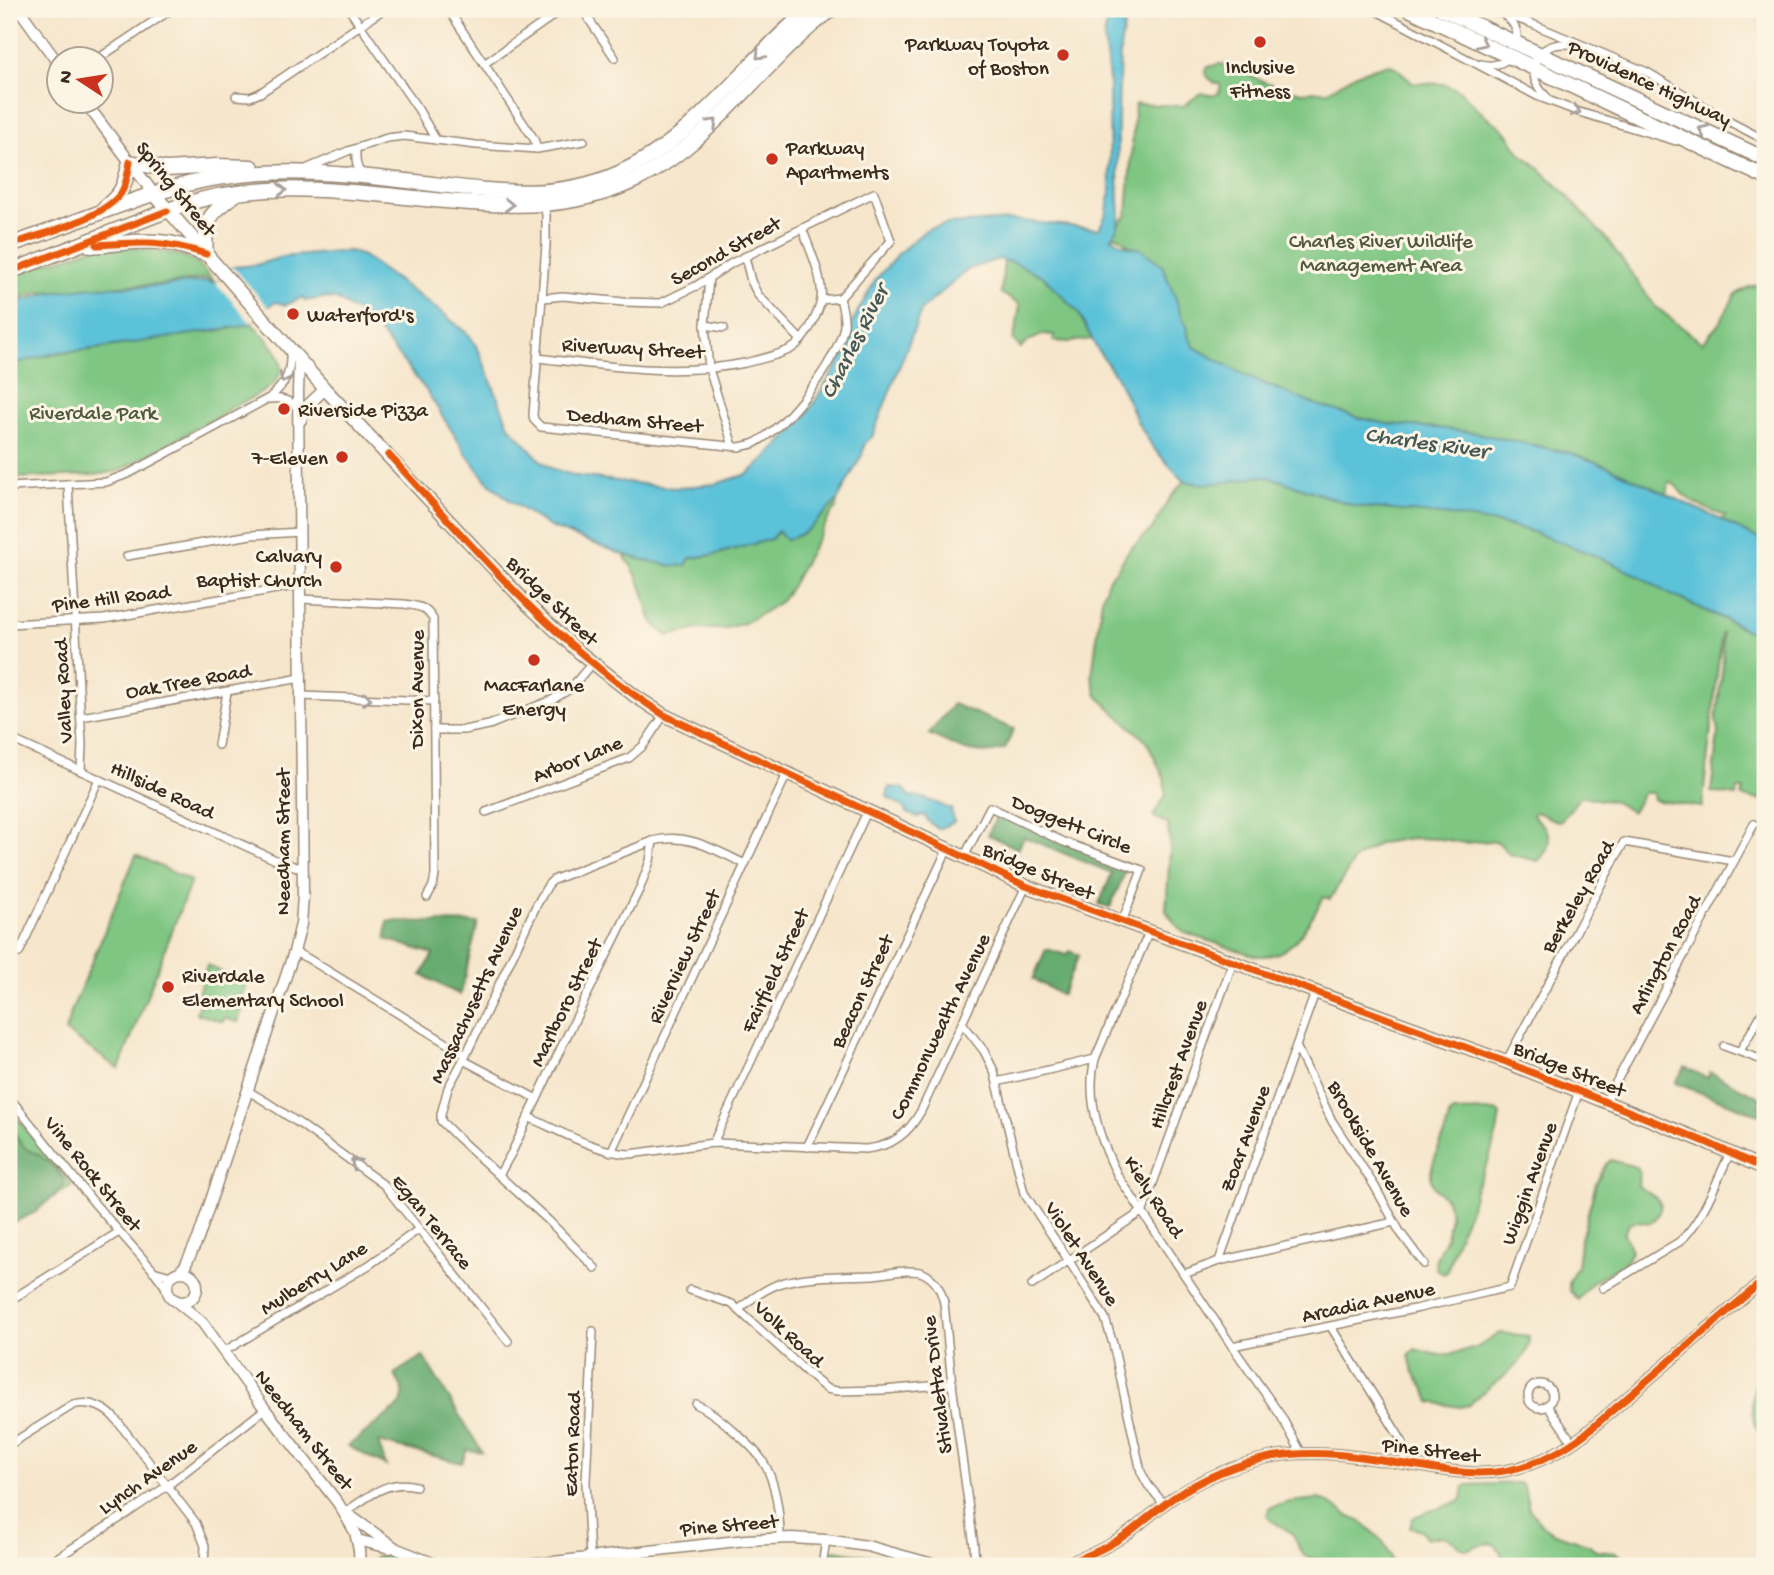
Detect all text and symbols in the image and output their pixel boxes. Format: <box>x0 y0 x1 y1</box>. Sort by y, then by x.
place label: Parkway Toyota of Boston <box>904 34 1050 83</box>
marker: Inclusive Fitness <box>1252 34 1268 50</box>
one-way arrow <box>1475 35 1488 49</box>
street label: Providence Highway <box>1562 36 1734 134</box>
north arrow <box>46 46 116 116</box>
one-way arrow <box>756 47 769 60</box>
marker: Parkway Toyota of Boston <box>1055 47 1071 63</box>
place label: Inclusive Fitness <box>1225 57 1296 106</box>
text: N <box>54 69 79 86</box>
one-way arrow <box>1570 103 1582 117</box>
one-way arrow <box>705 119 718 131</box>
one-way arrow <box>1698 124 1710 138</box>
street label: Spring Street <box>128 138 222 245</box>
place label: Parkway Apartments <box>785 138 890 187</box>
marker: Parkway Apartments <box>764 151 780 167</box>
one-way arrow <box>277 182 288 198</box>
one-way arrow <box>504 198 515 213</box>
street label: Second Street <box>667 211 788 294</box>
park label: Charles River Wildlife Management Area <box>1289 231 1474 280</box>
water label: Charles River <box>816 277 898 404</box>
place label: Waterford's <box>307 305 415 330</box>
marker: Waterford's <box>285 306 301 322</box>
street label: Riverway Street <box>561 334 707 367</box>
one-way arrow <box>279 371 293 384</box>
place label: Riverside Pizza <box>298 400 429 425</box>
marker: Riverside Pizza <box>276 401 292 417</box>
park label: Riverdale Park <box>29 403 159 428</box>
street label: Dedham Street <box>564 404 706 441</box>
water label: Charles River <box>1363 422 1494 467</box>
place label: 7-Eleven <box>251 448 328 473</box>
marker: 7-Eleven <box>334 449 350 465</box>
place label: Calvary Baptist Church <box>196 546 322 595</box>
street label: Bridge Street <box>498 552 604 654</box>
marker: Calvary Baptist Church <box>328 559 344 575</box>
street label: Pine Hill Road <box>50 581 173 620</box>
street label: Dixon Avenue <box>407 629 432 750</box>
street label: Valley Road <box>50 636 81 745</box>
marker: MacFarlane Energy <box>526 652 542 668</box>
street label: Oak Tree Road <box>124 660 255 707</box>
place label: MacFarlane Energy <box>484 675 585 724</box>
one-way arrow <box>362 691 373 706</box>
street label: Arbor Lane <box>530 732 628 791</box>
street label: Hillside Road <box>105 757 219 828</box>
street label: Needham Street <box>273 766 298 915</box>
street label: Doggett Circle <box>1005 790 1136 862</box>
street label: Berkeley Road <box>1537 836 1623 959</box>
street label: Bridge Street <box>977 838 1099 909</box>
street label: Riverview Street <box>644 884 729 1028</box>
street label: Arlington Road <box>1625 890 1710 1019</box>
street label: Massachusetts Avenue <box>426 902 531 1088</box>
street label: Fairfield Street <box>737 903 818 1038</box>
street label: Commonwealth Avenue <box>886 929 999 1125</box>
street label: Beacon Street <box>827 930 902 1054</box>
street label: Marlboro Street <box>526 933 611 1072</box>
place label: Riverdale Elementary School <box>182 966 344 1015</box>
marker: Riverdale Elementary School <box>160 979 176 995</box>
street label: Hillcrest Avenue <box>1145 996 1216 1133</box>
street label: Bridge Street <box>1508 1037 1631 1106</box>
street label: Brookside Avenue <box>1319 1076 1419 1223</box>
street label: Zoar Avenue <box>1216 1081 1279 1196</box>
street label: Vine Rock Street <box>36 1112 147 1240</box>
street label: Wiggin Avenue <box>1497 1118 1565 1249</box>
street label: Kiely Road <box>1116 1152 1189 1245</box>
one-way arrow <box>350 1159 363 1171</box>
street label: Egan Terrace <box>384 1171 477 1277</box>
street label: Violet Avenue <box>1037 1197 1124 1313</box>
street label: Mulberry Lane <box>257 1237 374 1323</box>
street label: Arcadia Avenue <box>1300 1278 1439 1331</box>
street label: Volk Road <box>746 1296 829 1376</box>
street label: Stivaletta Drive <box>918 1313 960 1455</box>
street label: Needham Street <box>247 1366 359 1498</box>
street label: Eaton Road <box>560 1390 589 1497</box>
street label: Pine Street <box>1379 1434 1483 1471</box>
street label: Lynch Avenue <box>95 1435 204 1522</box>
street label: Pine Street <box>678 1511 782 1544</box>

